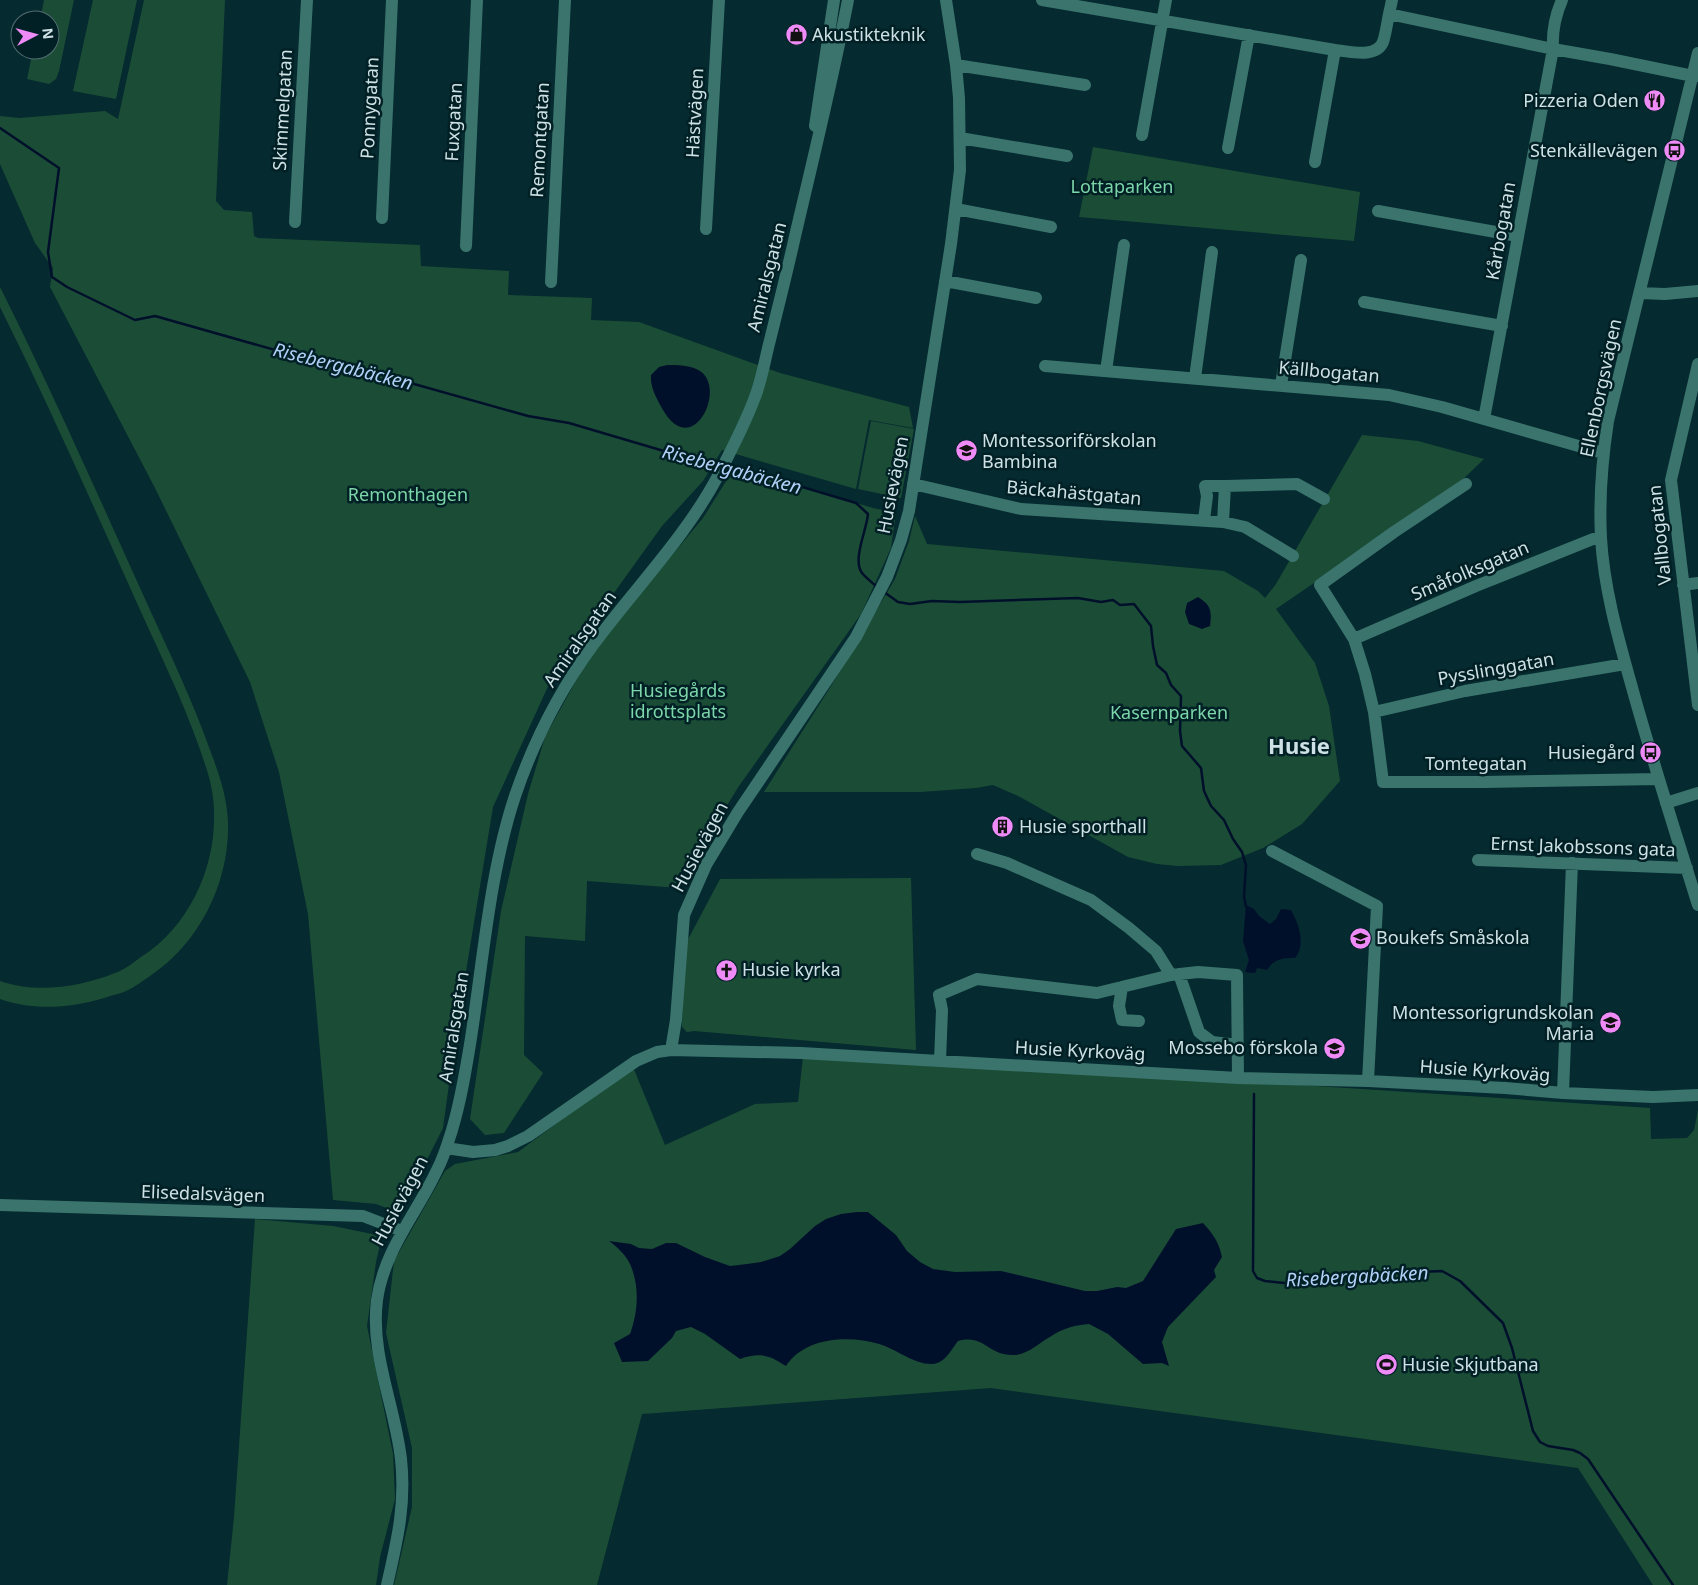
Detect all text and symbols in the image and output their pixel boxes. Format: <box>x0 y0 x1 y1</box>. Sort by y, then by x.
north arrow <box>10 10 60 60</box>
place label: Akustikteknik <box>812 22 926 46</box>
shop icon: Akustikteknik <box>784 23 808 47</box>
text: N <box>38 27 58 40</box>
street label: Skimmelgatan <box>267 49 297 171</box>
street label: Ponnygatan <box>354 56 384 160</box>
street label: Hästvägen <box>680 67 708 159</box>
street label: Fuxgatan <box>439 82 467 162</box>
street label: Remontgatan <box>524 82 554 198</box>
place label: Pizzeria Oden <box>1523 88 1639 112</box>
restaurant icon: Pizzeria Oden <box>1643 89 1667 113</box>
place label: Stenkällevägen <box>1530 138 1658 162</box>
bus stop icon: Stenkällevägen <box>1662 139 1686 163</box>
park label: Lottaparken <box>1071 174 1173 198</box>
street label: Kårbogatan <box>1480 180 1520 282</box>
street label: Amiralsgatan <box>741 219 791 334</box>
street label: Ellenborgsvägen <box>1574 316 1626 459</box>
water label: Risebergabäcken <box>270 336 416 396</box>
street label: Källbogatan <box>1278 355 1381 387</box>
place label: Montessoriförskolan Bambina <box>982 428 1157 473</box>
street label: Husievägen <box>871 434 913 536</box>
water label: Risebergabäcken <box>660 438 804 500</box>
school or university icon: Montessoriförskolan Bambina <box>954 439 978 463</box>
street label: Bäckahästgatan <box>1006 474 1143 510</box>
park label: Remonthagen <box>348 482 468 506</box>
street label: Vallbogatan <box>1642 484 1676 586</box>
street label: Småfolksgatan <box>1407 534 1532 606</box>
street label: Amiralsgatan <box>537 586 621 691</box>
street label: Pysslinggatan <box>1436 646 1556 690</box>
park label: Husiegårds idrottsplats <box>630 678 726 723</box>
park label: Kasernparken <box>1110 700 1228 724</box>
district label: Husie <box>1268 730 1330 760</box>
place label: Husiegård <box>1548 740 1635 764</box>
bus stop icon: Husiegård <box>1639 741 1663 765</box>
street label: Tomtegatan <box>1425 751 1527 775</box>
street label: Husievägen <box>665 797 733 896</box>
place label: Husie sporthall <box>1019 814 1147 838</box>
building icon: Husie sporthall <box>991 815 1015 839</box>
street label: Ernst Jakobssons gata <box>1490 831 1676 861</box>
place label: Boukefs Småskola <box>1376 925 1530 949</box>
school or university icon: Boukefs Småskola <box>1348 926 1372 950</box>
place label: Husie kyrka <box>742 957 841 981</box>
church icon: Husie kyrka <box>714 958 738 982</box>
street label: Amiralsgatan <box>432 970 474 1084</box>
place label: Montessorigrundskolan Maria <box>1392 1000 1594 1045</box>
school or university icon: Montessorigrundskolan Maria <box>1598 1011 1622 1035</box>
street label: Husie Kyrkoväg <box>1014 1035 1146 1065</box>
place label: Mossebo förskola <box>1168 1035 1318 1059</box>
school or university icon: Mossebo förskola <box>1322 1036 1346 1060</box>
street label: Husie Kyrkoväg <box>1419 1053 1551 1087</box>
street label: Husievägen <box>365 1151 433 1250</box>
street label: Elisedalsvägen <box>141 1179 265 1207</box>
water label: Risebergabäcken <box>1285 1259 1429 1293</box>
place label: Husie Skjutbana <box>1402 1352 1539 1376</box>
sports icon: Husie Skjutbana <box>1374 1353 1398 1377</box>

